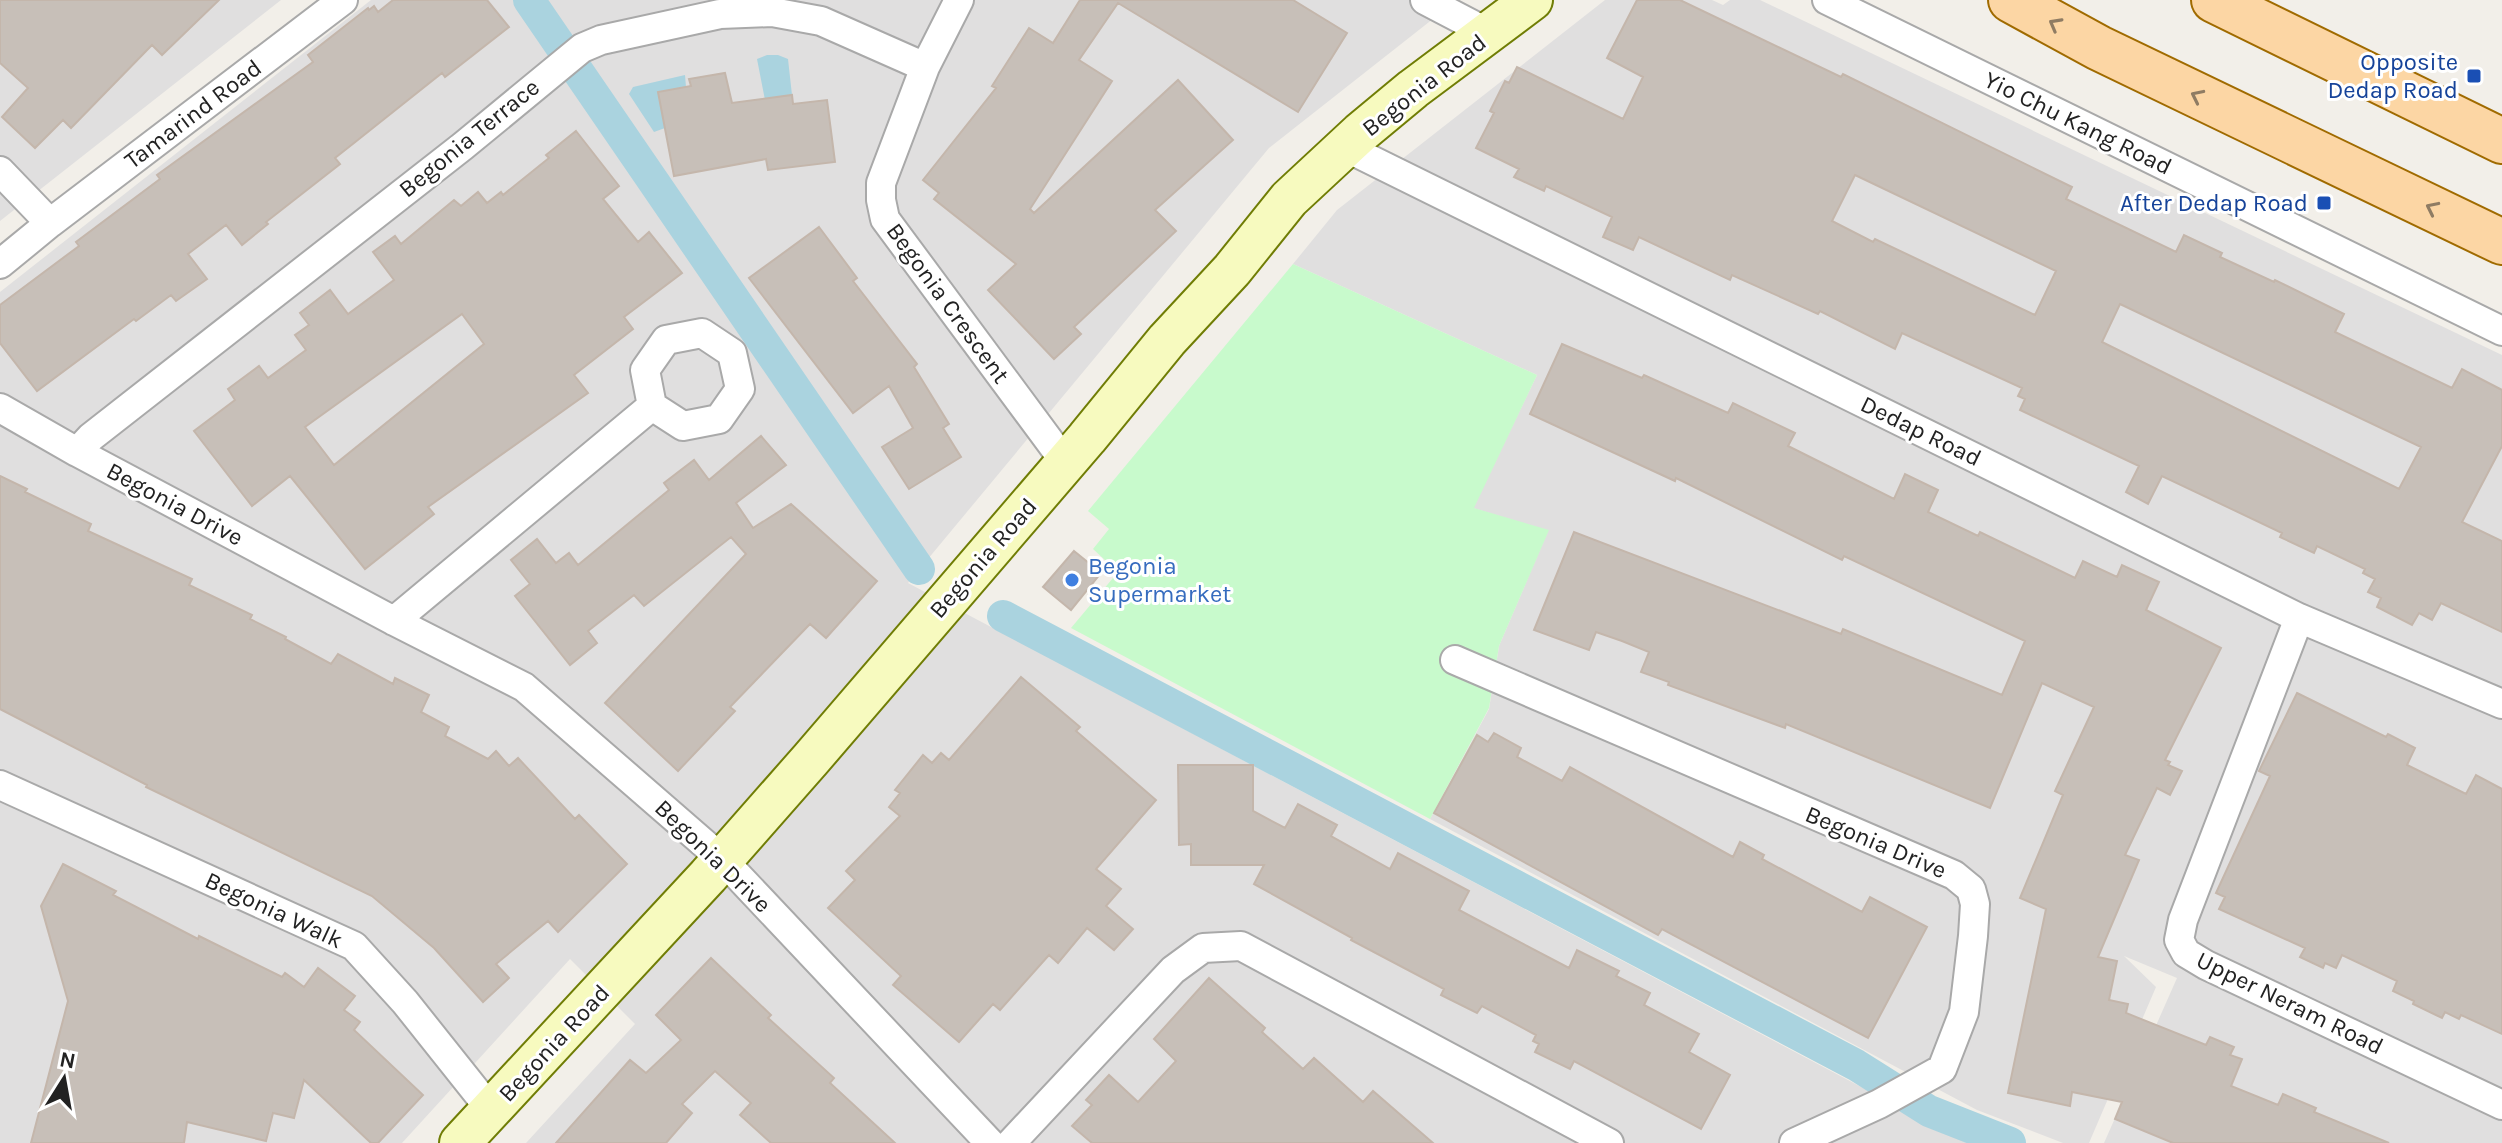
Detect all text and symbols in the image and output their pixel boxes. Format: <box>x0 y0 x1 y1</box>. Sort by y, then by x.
one-way arrow <box>2049 18 2064 34</box>
street label: Begonia Road <box>1356 28 1492 142</box>
place label: Opposite Dedap Road <box>2327 48 2458 104</box>
street label: Tamarind Road <box>119 53 267 175</box>
street label: Yio Chu Kang Road <box>1980 65 2176 181</box>
marker: Opposite Dedap Road <box>2465 67 2483 85</box>
street label: Begonia Terrace <box>393 73 545 203</box>
one-way arrow <box>2191 90 2206 106</box>
place label: After Dedap Road <box>2120 189 2308 217</box>
marker: After Dedap Road <box>2315 194 2333 212</box>
one-way arrow <box>2425 202 2440 218</box>
street label: Begonia Crescent <box>881 218 1015 388</box>
street label: Dedap Road <box>1856 390 1986 472</box>
street label: Begonia Drive <box>102 456 248 552</box>
street label: Begonia Road <box>923 492 1043 624</box>
place label: Begonia Supermarket <box>1088 552 1231 608</box>
marker: Begonia Supermarket <box>1063 571 1081 589</box>
street label: Begonia Drive <box>649 794 777 918</box>
street label: Begonia Drive <box>1801 800 1951 884</box>
street label: Begonia Walk <box>201 866 347 954</box>
street label: Upper Neram Road <box>2192 946 2388 1060</box>
street label: Begonia Road <box>493 979 615 1107</box>
north arrow <box>24 1039 104 1119</box>
text: N <box>57 1046 78 1075</box>

